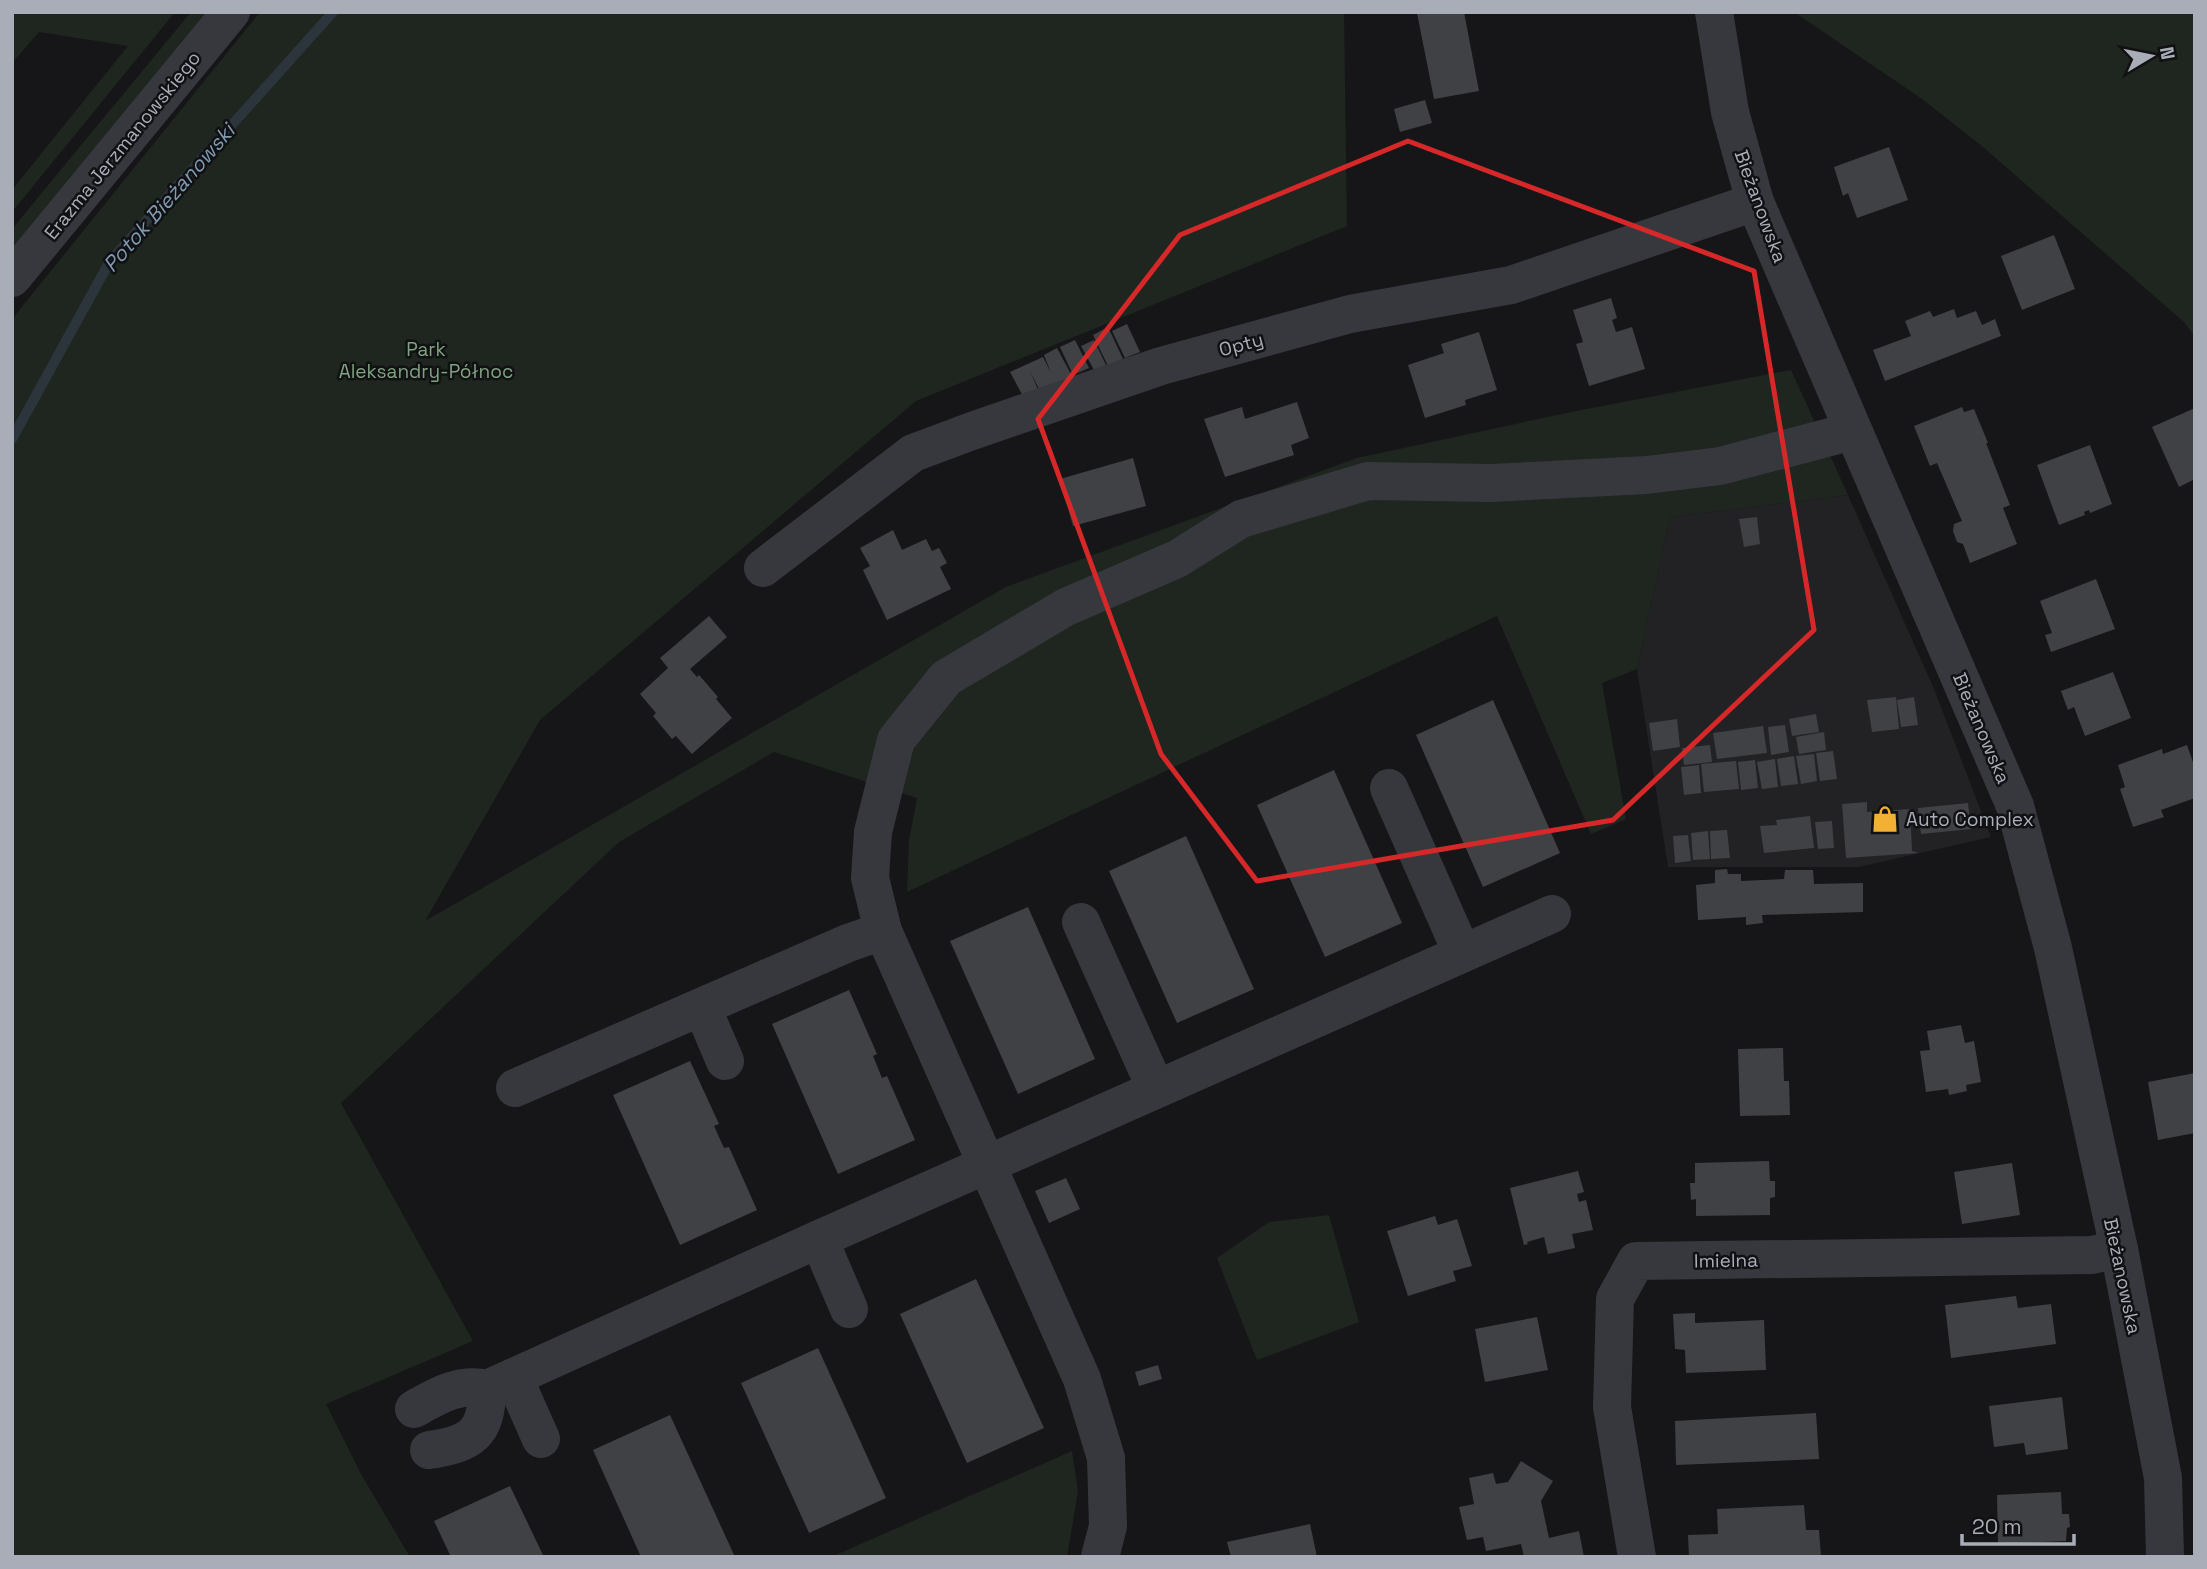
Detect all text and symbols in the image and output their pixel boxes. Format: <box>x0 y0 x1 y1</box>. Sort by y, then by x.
north arrow <box>2116 21 2186 91</box>
text: N <box>2154 45 2181 62</box>
street label: Erazma Jerzmanowskiego <box>39 46 206 245</box>
water label: Potok Bieżanowski <box>97 116 242 277</box>
street label: Bieżanowska <box>1729 146 1793 266</box>
street label: Opty <box>1216 327 1266 362</box>
park label: Park Aleksandry-Północ <box>339 337 513 384</box>
street label: Bieżanowska <box>1947 669 2016 788</box>
shop icon: Auto Complex <box>1870 804 1900 834</box>
place label: Auto Complex <box>1906 807 2034 832</box>
street label: Bieżanowska <box>2098 1216 2147 1337</box>
street label: Imielna <box>1694 1247 1758 1274</box>
scale bar <box>1962 1502 2074 1546</box>
text: 20 m <box>1972 1513 2022 1540</box>

